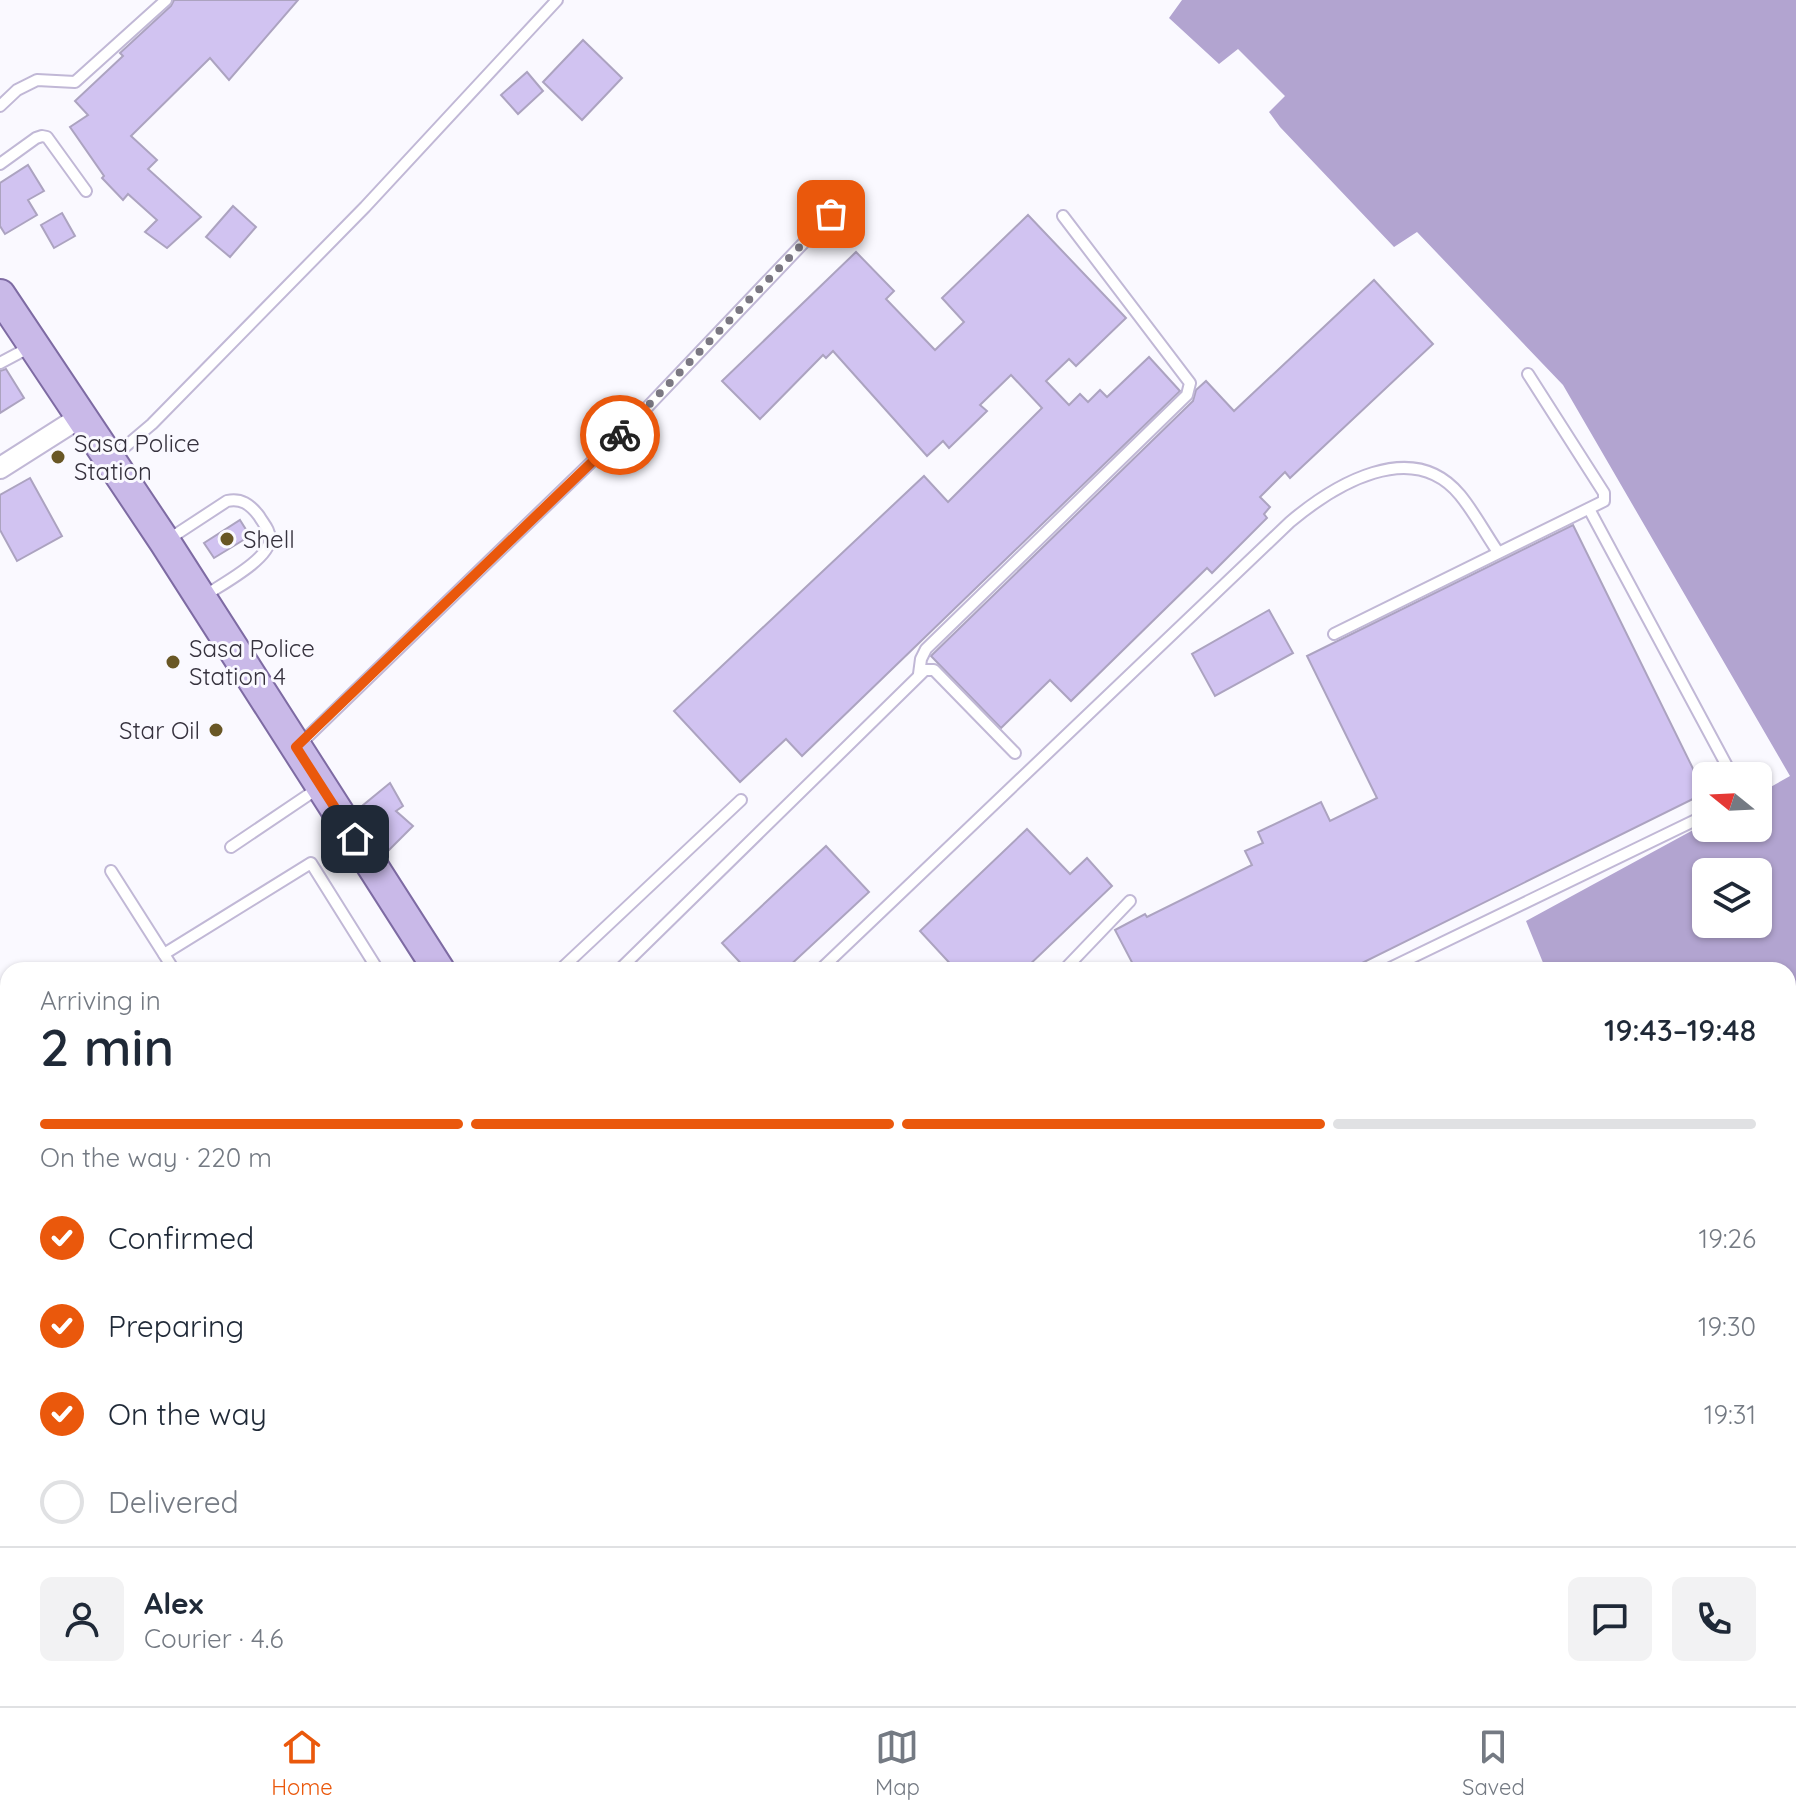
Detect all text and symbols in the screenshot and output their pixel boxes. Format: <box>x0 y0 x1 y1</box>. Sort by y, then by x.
pin <box>797 180 865 248</box>
icon: bag <box>809 192 853 236</box>
courier <box>580 395 660 475</box>
icon: bike <box>598 413 642 457</box>
place label: Sasa Police Station <box>74 428 200 486</box>
marker: Sasa Police Station <box>49 448 67 466</box>
place label: Shell <box>243 524 295 554</box>
marker: Shell <box>218 530 236 548</box>
place label: Sasa Police Station 4 <box>189 633 315 691</box>
marker: Sasa Police Station 4 <box>164 653 182 671</box>
place label: Star Oil <box>119 715 200 745</box>
marker: Star Oil <box>207 721 225 739</box>
north arrow <box>1692 762 1772 842</box>
map controls <box>1692 762 1772 938</box>
pin <box>321 805 389 873</box>
icon: home <box>333 817 377 861</box>
button: layers <box>1692 858 1772 938</box>
text: Arriving in <box>40 984 161 1017</box>
text: 19:43–19:48 <box>1604 1011 1756 1049</box>
text: 2 min <box>40 1014 174 1079</box>
text: On the way · 220 m <box>40 1141 272 1174</box>
icon: check <box>40 1216 84 1260</box>
text: Confirmed <box>108 1219 254 1257</box>
text: 19:26 <box>1699 1222 1756 1255</box>
icon: check <box>40 1304 84 1348</box>
text: Preparing <box>108 1307 244 1345</box>
text: 19:30 <box>1698 1310 1756 1343</box>
icon: check <box>40 1392 84 1436</box>
text: On the way <box>108 1395 267 1433</box>
text: 19:31 <box>1704 1398 1756 1431</box>
text: Delivered <box>108 1483 239 1521</box>
button: person <box>40 1577 124 1661</box>
button: chat <box>1568 1577 1652 1661</box>
button: phone <box>1672 1577 1756 1661</box>
text: Alex <box>144 1584 203 1622</box>
text: Courier · 4.6 <box>144 1622 283 1655</box>
tab: Home <box>271 1725 333 1801</box>
tab: Map <box>875 1725 920 1801</box>
tab: Saved <box>1462 1725 1525 1801</box>

